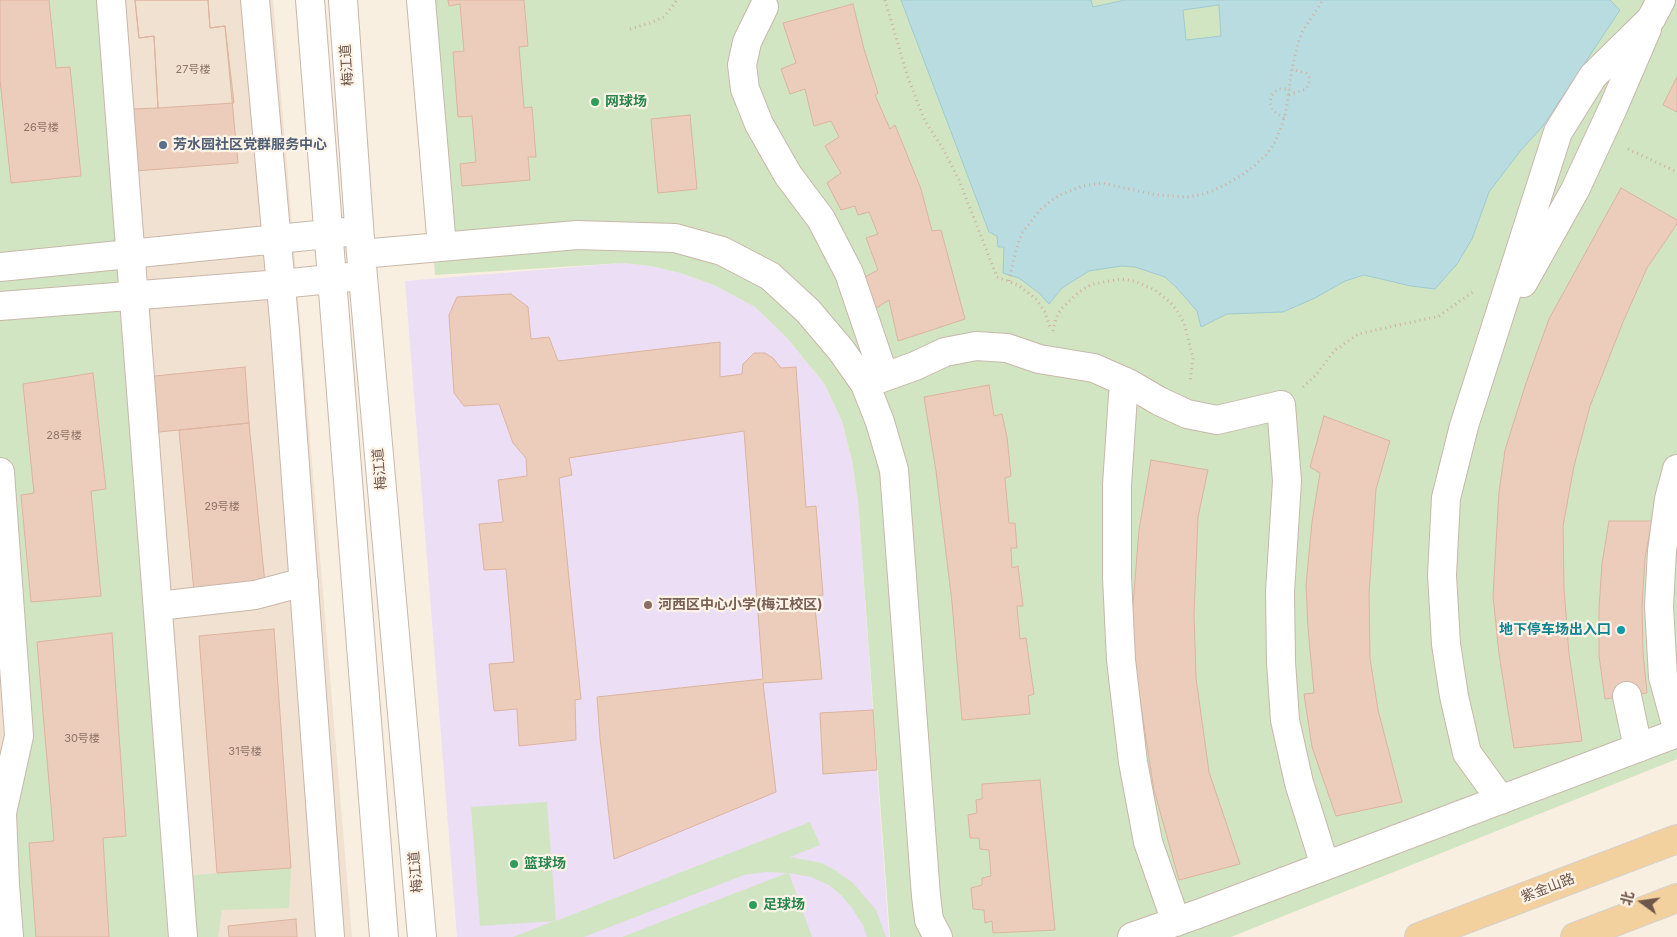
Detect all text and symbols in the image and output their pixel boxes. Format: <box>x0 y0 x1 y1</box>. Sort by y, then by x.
street label: 梅江道 <box>337 43 357 87</box>
house number: 27号楼 <box>176 63 210 77</box>
place label: 网球场 <box>605 94 647 110</box>
marker: 网球场 <box>589 96 601 108</box>
house number: 26号楼 <box>23 121 59 135</box>
place label: 芳水园社区党群服务中心 <box>173 137 327 153</box>
marker: 芳水园社区党群服务中心 <box>157 139 169 151</box>
house number: 28号楼 <box>46 429 82 443</box>
street label: 梅江道 <box>370 447 390 491</box>
house number: 29号楼 <box>204 500 240 514</box>
place label: 河西区中心小学(梅江校区) <box>658 597 823 613</box>
marker: 河西区中心小学(梅江校区) <box>642 599 654 611</box>
place label: 地下停车场出入口 <box>1499 622 1611 638</box>
marker: 地下停车场出入口 <box>1615 624 1627 636</box>
house number: 30号楼 <box>64 732 100 746</box>
house number: 31号楼 <box>228 745 262 759</box>
street label: 梅江道 <box>406 850 426 894</box>
place label: 篮球场 <box>524 856 566 872</box>
marker: 篮球场 <box>508 858 520 870</box>
street label: 紫金山路 <box>1519 870 1577 906</box>
north arrow <box>1617 877 1667 927</box>
text: 北 <box>1617 889 1637 907</box>
place label: 足球场 <box>763 897 805 913</box>
marker: 足球场 <box>747 899 759 911</box>

